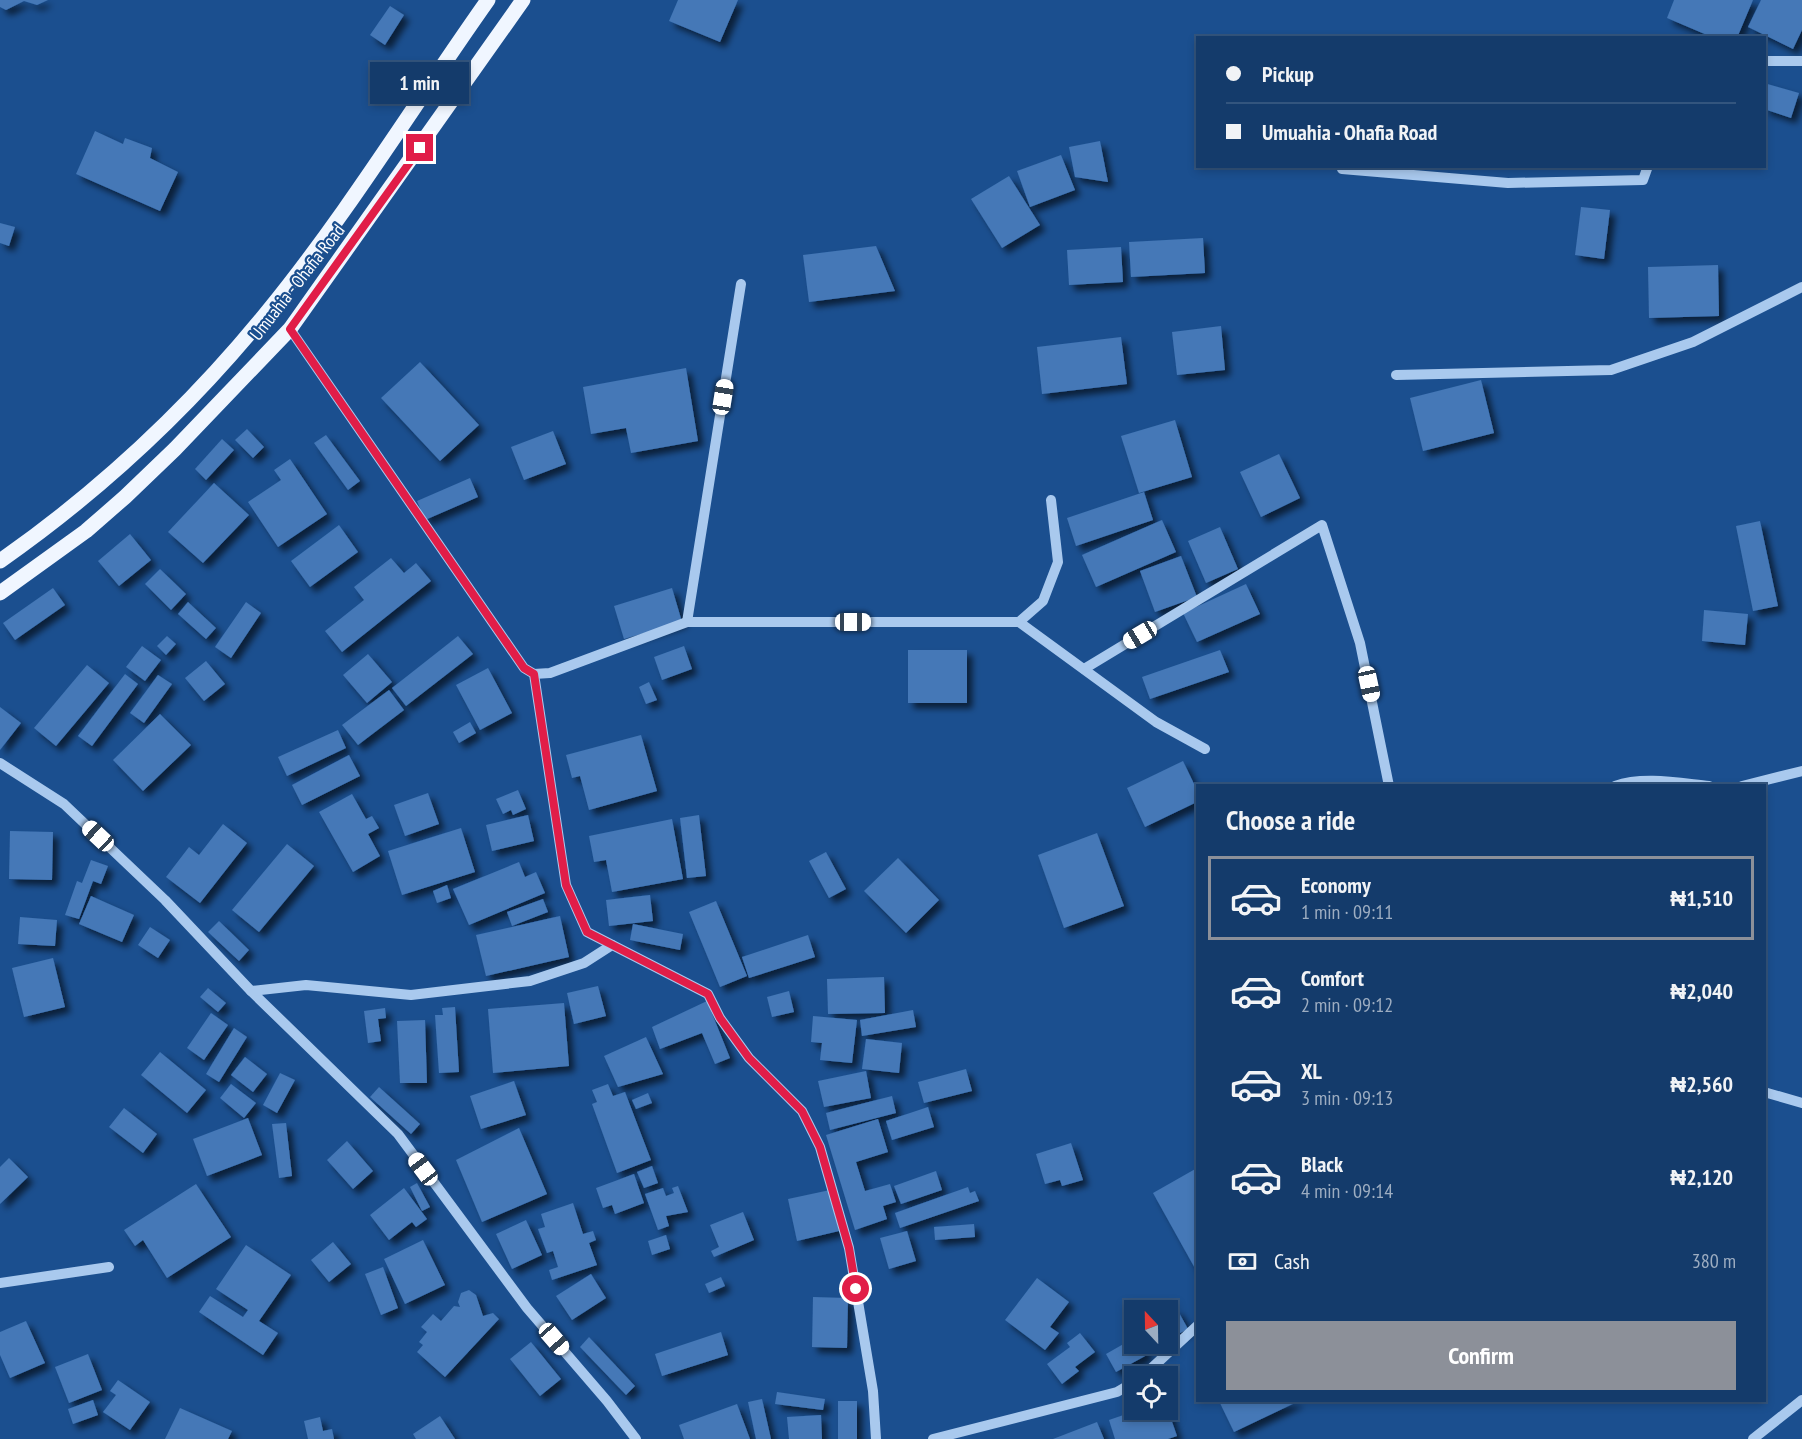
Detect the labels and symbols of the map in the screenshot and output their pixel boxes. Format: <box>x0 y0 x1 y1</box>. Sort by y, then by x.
callout: 1 min <box>370 61 470 103</box>
route end <box>406 134 433 161</box>
street label: Umuahia - Ohafia Road <box>244 219 350 345</box>
car <box>711 378 735 416</box>
car <box>835 613 871 631</box>
car <box>1120 618 1160 652</box>
car <box>1356 665 1382 703</box>
car <box>79 817 117 855</box>
car <box>405 1149 441 1189</box>
route start <box>842 1275 869 1302</box>
north arrow <box>1124 1300 1178 1354</box>
car <box>535 1320 573 1358</box>

